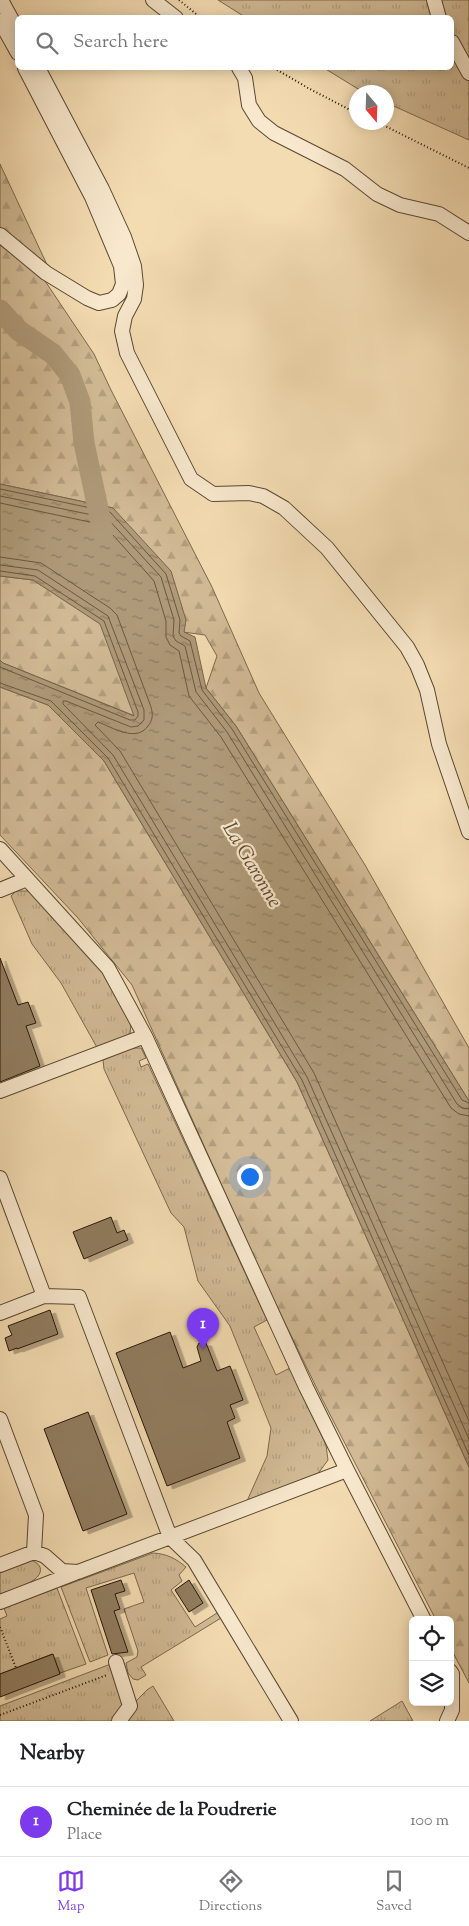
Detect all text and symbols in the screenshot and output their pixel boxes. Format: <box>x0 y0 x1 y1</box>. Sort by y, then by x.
search box <box>15 15 454 70</box>
icon: search <box>33 29 61 57</box>
text: Search here <box>73 29 168 56</box>
north arrow <box>349 85 394 130</box>
water label: La Garonne <box>214 817 288 914</box>
your location <box>237 1164 263 1190</box>
pin: 1 <box>187 1308 219 1349</box>
map controls <box>409 1616 454 1706</box>
button: locate <box>409 1616 454 1661</box>
button: layers <box>409 1661 454 1706</box>
text: Nearby <box>20 1739 85 1769</box>
text: Cheminée de la Poudrerie <box>67 1797 277 1824</box>
text: 1 <box>33 1810 39 1833</box>
text: 100 m <box>410 1810 449 1833</box>
text: Place <box>67 1824 102 1847</box>
tab: Map <box>57 1867 85 1917</box>
tab: Directions <box>199 1867 262 1917</box>
tab: Saved <box>376 1867 412 1917</box>

